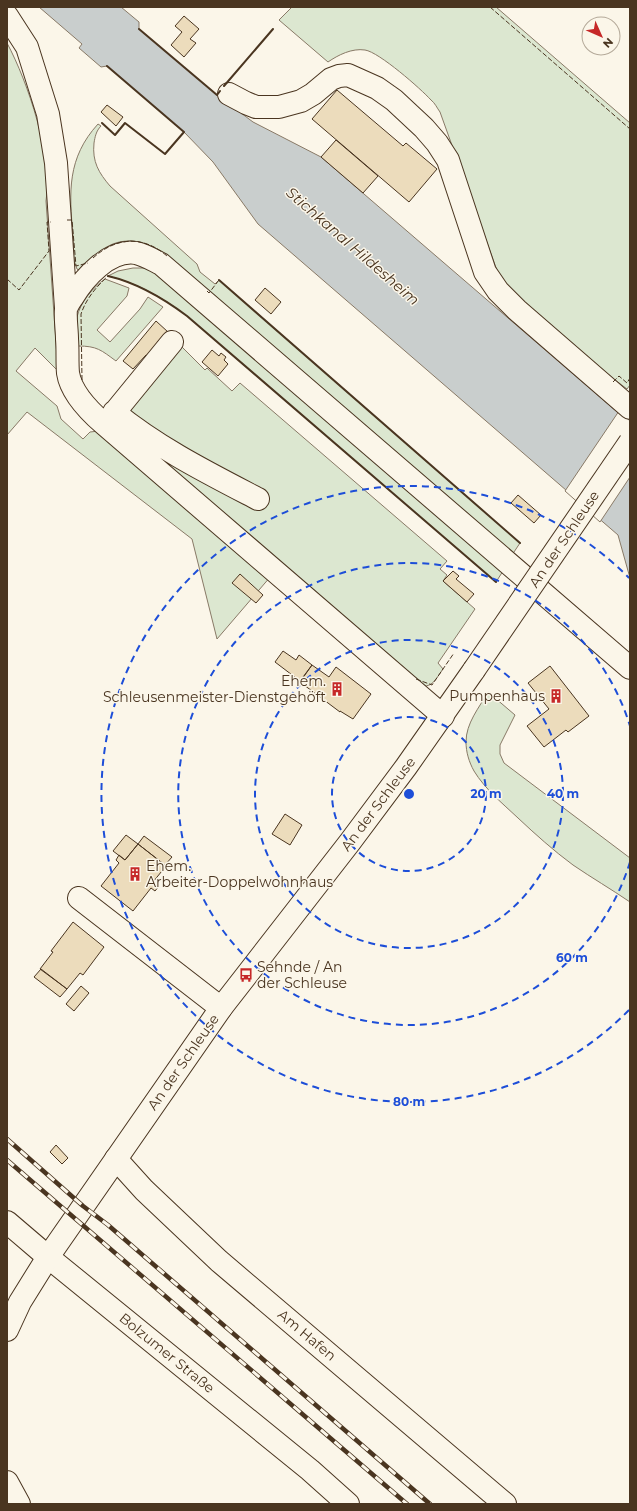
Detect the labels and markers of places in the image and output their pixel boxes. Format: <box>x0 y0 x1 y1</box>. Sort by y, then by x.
place label: Ehem. Schleusenmeister-Dienstgehöft <box>103 672 326 706</box>
building icon: Ehem. Schleusenmeister-Dienstgehöft <box>329 681 345 697</box>
place label: Pumpenhaus <box>449 687 545 705</box>
building icon: Pumpenhaus <box>548 688 564 704</box>
centre of rings <box>402 787 416 801</box>
place label: Ehem. Arbeiter-Doppelwohnhaus <box>146 857 333 891</box>
building icon: Ehem. Arbeiter-Doppelwohnhaus <box>127 866 143 882</box>
place label: Sehnde / An der Schleuse <box>257 958 347 992</box>
bus stop icon: Sehnde / An der Schleuse <box>238 967 254 983</box>

